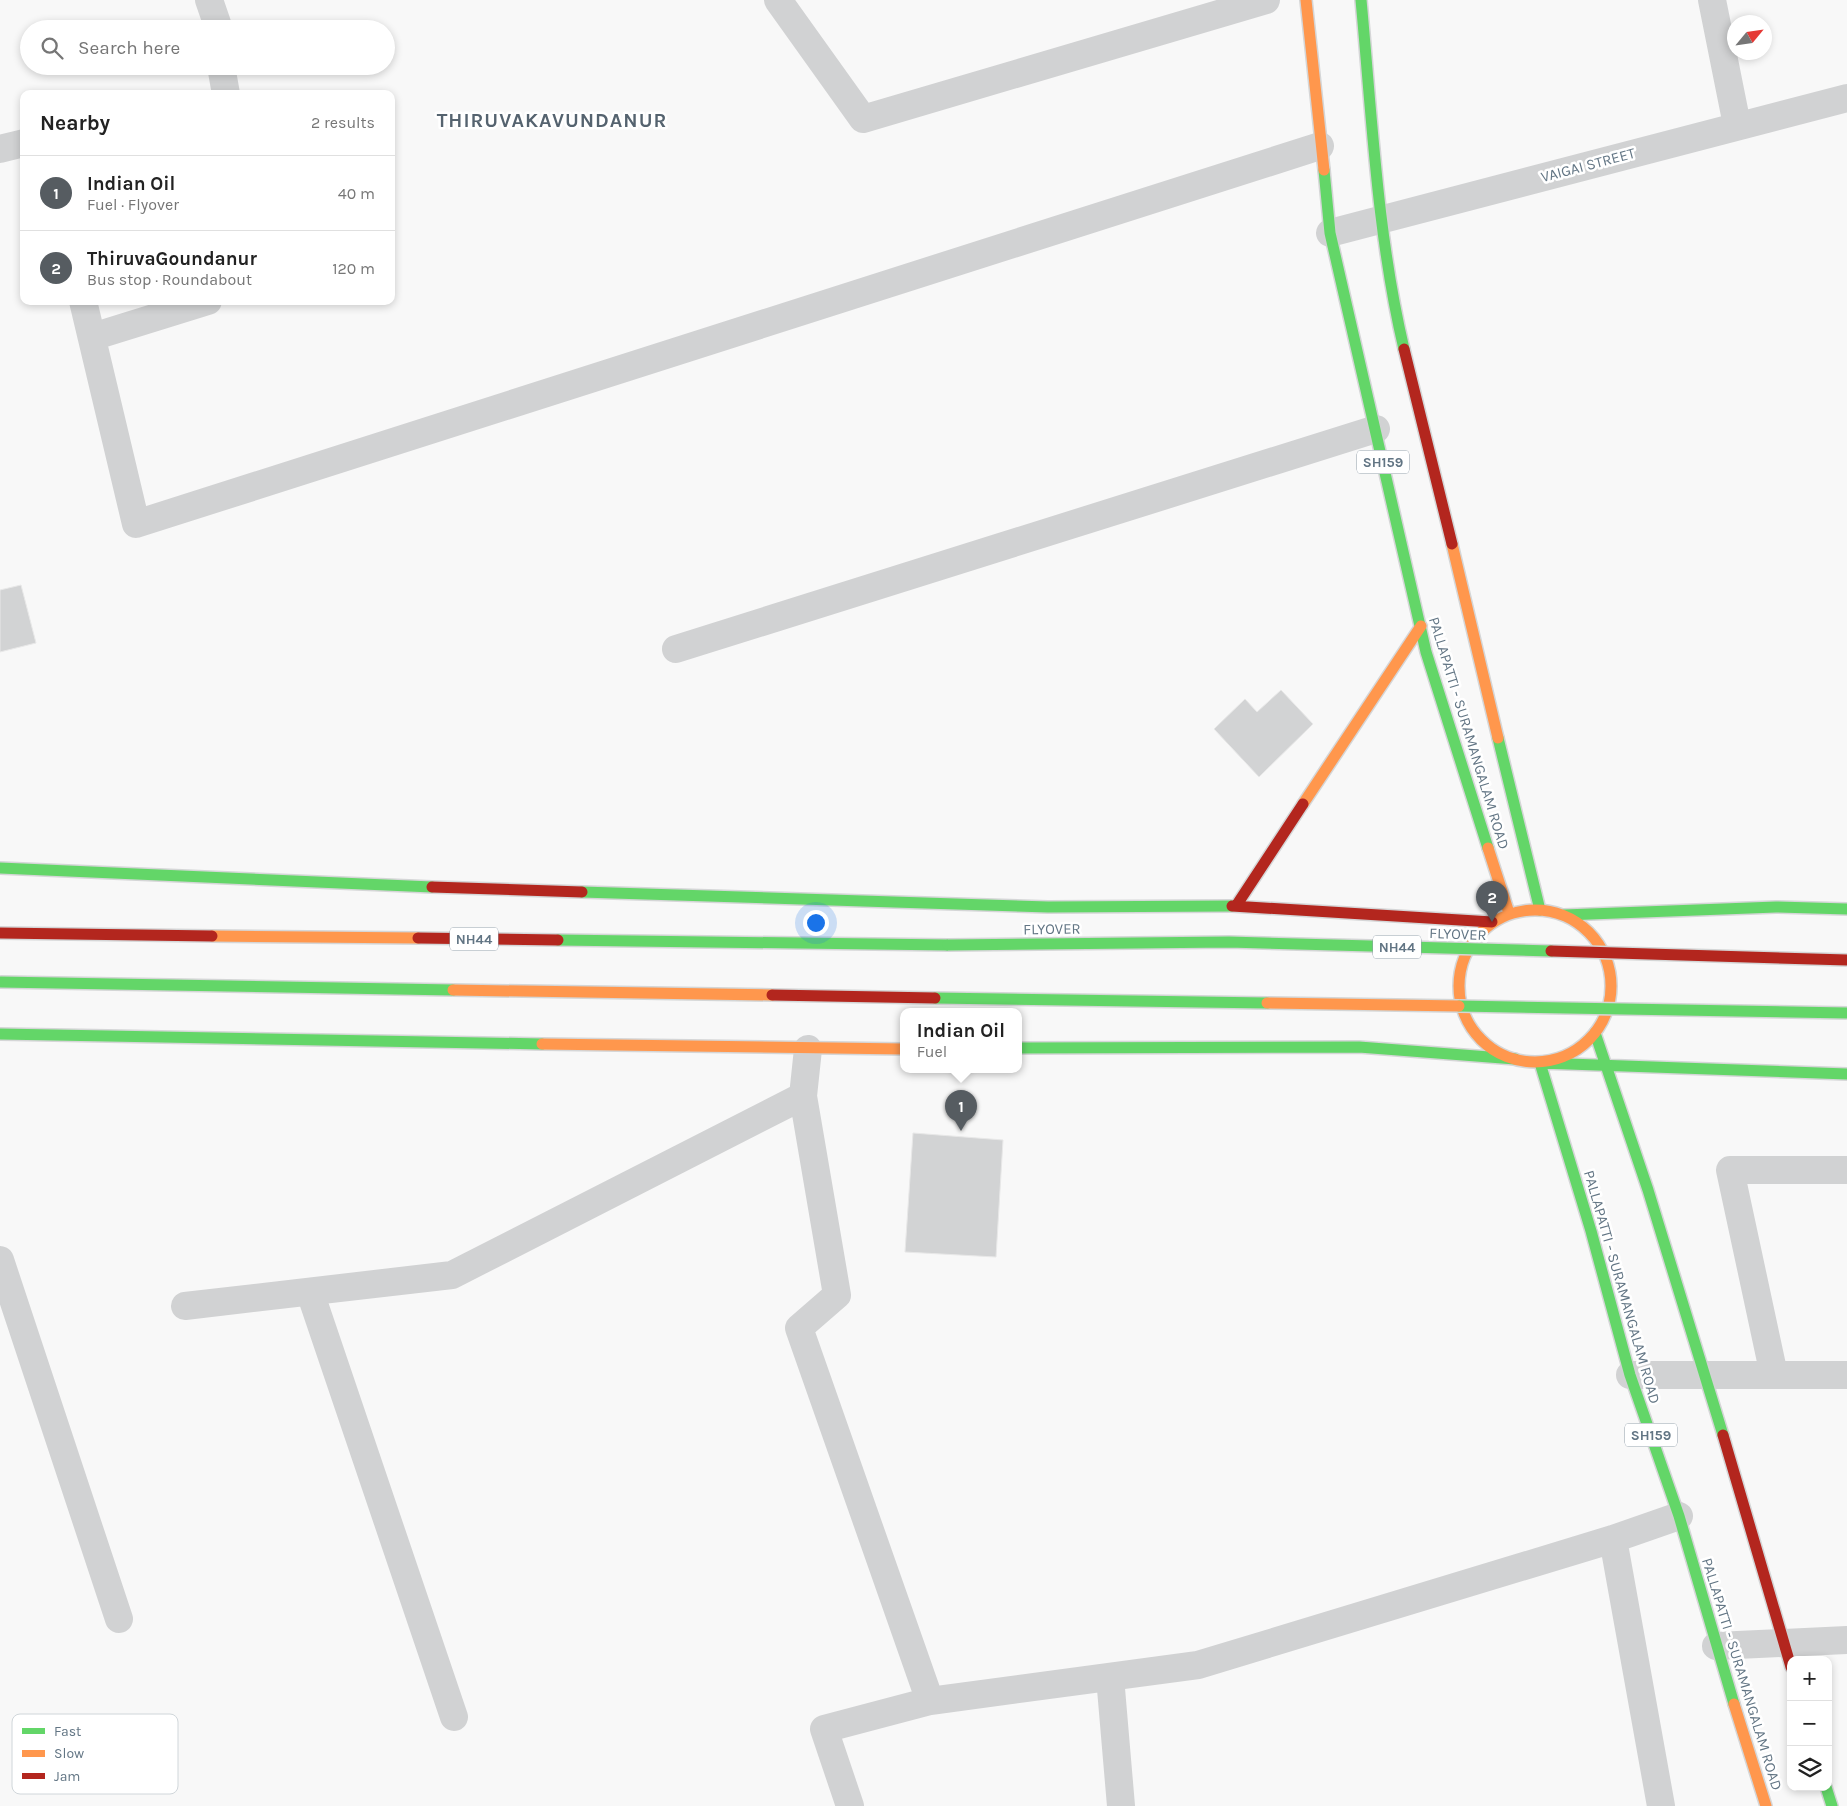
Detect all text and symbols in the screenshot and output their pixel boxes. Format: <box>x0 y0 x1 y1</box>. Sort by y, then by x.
north arrow <box>1727 15 1772 60</box>
search box <box>20 20 395 75</box>
icon: search <box>38 34 66 62</box>
text: Search here <box>78 37 180 59</box>
district label: THIRUVAKAVUNDANUR <box>437 109 667 132</box>
text: Nearby <box>40 111 110 135</box>
text: 2 results <box>311 113 375 132</box>
street label: VAIGAI STREET <box>1539 144 1638 186</box>
text: Indian Oil <box>87 173 175 195</box>
text: 1 <box>53 184 59 203</box>
text: 40 m <box>338 184 375 203</box>
text: Fuel · Flyover <box>87 195 179 214</box>
text: ThiruvaGoundanur <box>87 248 257 270</box>
text: 2 <box>51 259 61 278</box>
text: 120 m <box>332 259 375 278</box>
text: Bus stop · Roundabout <box>87 270 252 289</box>
road number: SH159 <box>1357 451 1409 474</box>
street label: PALLAPATTI - SURAMANGALAM ROAD <box>1425 615 1513 851</box>
pin: 2 <box>1476 881 1508 922</box>
your location <box>803 910 829 936</box>
street label: FLYOVER <box>1023 920 1081 938</box>
street label: FLYOVER <box>1429 924 1487 944</box>
road number: NH44 <box>450 928 498 951</box>
road number: NH44 <box>1373 936 1421 959</box>
popup <box>900 1008 1022 1073</box>
text: Indian Oil <box>917 1020 1005 1042</box>
text: Fuel <box>917 1042 947 1061</box>
pin: 1 <box>945 1090 977 1131</box>
street label: PALLAPATTI - SURAMANGALAM ROAD <box>1580 1168 1664 1406</box>
road number: SH159 <box>1625 1424 1677 1446</box>
street label: PALLAPATTI - SURAMANGALAM ROAD <box>1698 1556 1786 1792</box>
map controls <box>1787 1656 1832 1791</box>
button: + <box>1787 1656 1832 1701</box>
button: − <box>1787 1701 1832 1746</box>
legend <box>12 1714 178 1794</box>
text: Fast <box>54 1723 81 1740</box>
text: Slow <box>54 1745 84 1762</box>
button: layers <box>1787 1746 1832 1791</box>
text: Jam <box>54 1768 80 1785</box>

